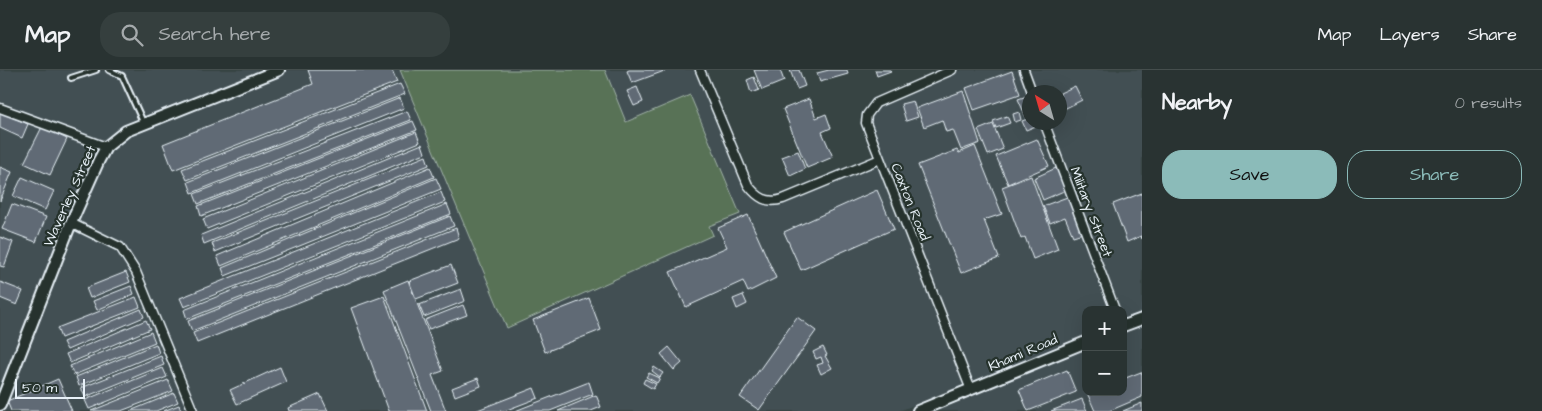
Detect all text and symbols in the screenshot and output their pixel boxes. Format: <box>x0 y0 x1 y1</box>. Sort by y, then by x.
search box <box>100 12 450 57</box>
text: Map <box>25 18 70 52</box>
icon: search <box>118 21 146 49</box>
text: Search here <box>158 21 271 48</box>
text: Map <box>1317 22 1351 47</box>
text: Layers <box>1379 22 1440 47</box>
text: Share <box>1468 22 1517 47</box>
north arrow <box>1022 85 1067 130</box>
text: Nearby <box>1162 88 1232 117</box>
text: 0 results <box>1455 92 1522 114</box>
street label: Waverley Street <box>39 142 101 250</box>
button: Save <box>1162 150 1337 199</box>
button: Share <box>1347 150 1522 199</box>
street label: Caxton Road <box>885 160 935 244</box>
street label: Military Street <box>1065 164 1117 260</box>
map controls <box>1082 306 1127 396</box>
button: + <box>1082 306 1127 351</box>
street label: Khami Road <box>985 329 1061 377</box>
button: − <box>1082 351 1127 396</box>
scale bar <box>15 376 85 399</box>
text: 50 m <box>22 378 57 398</box>

